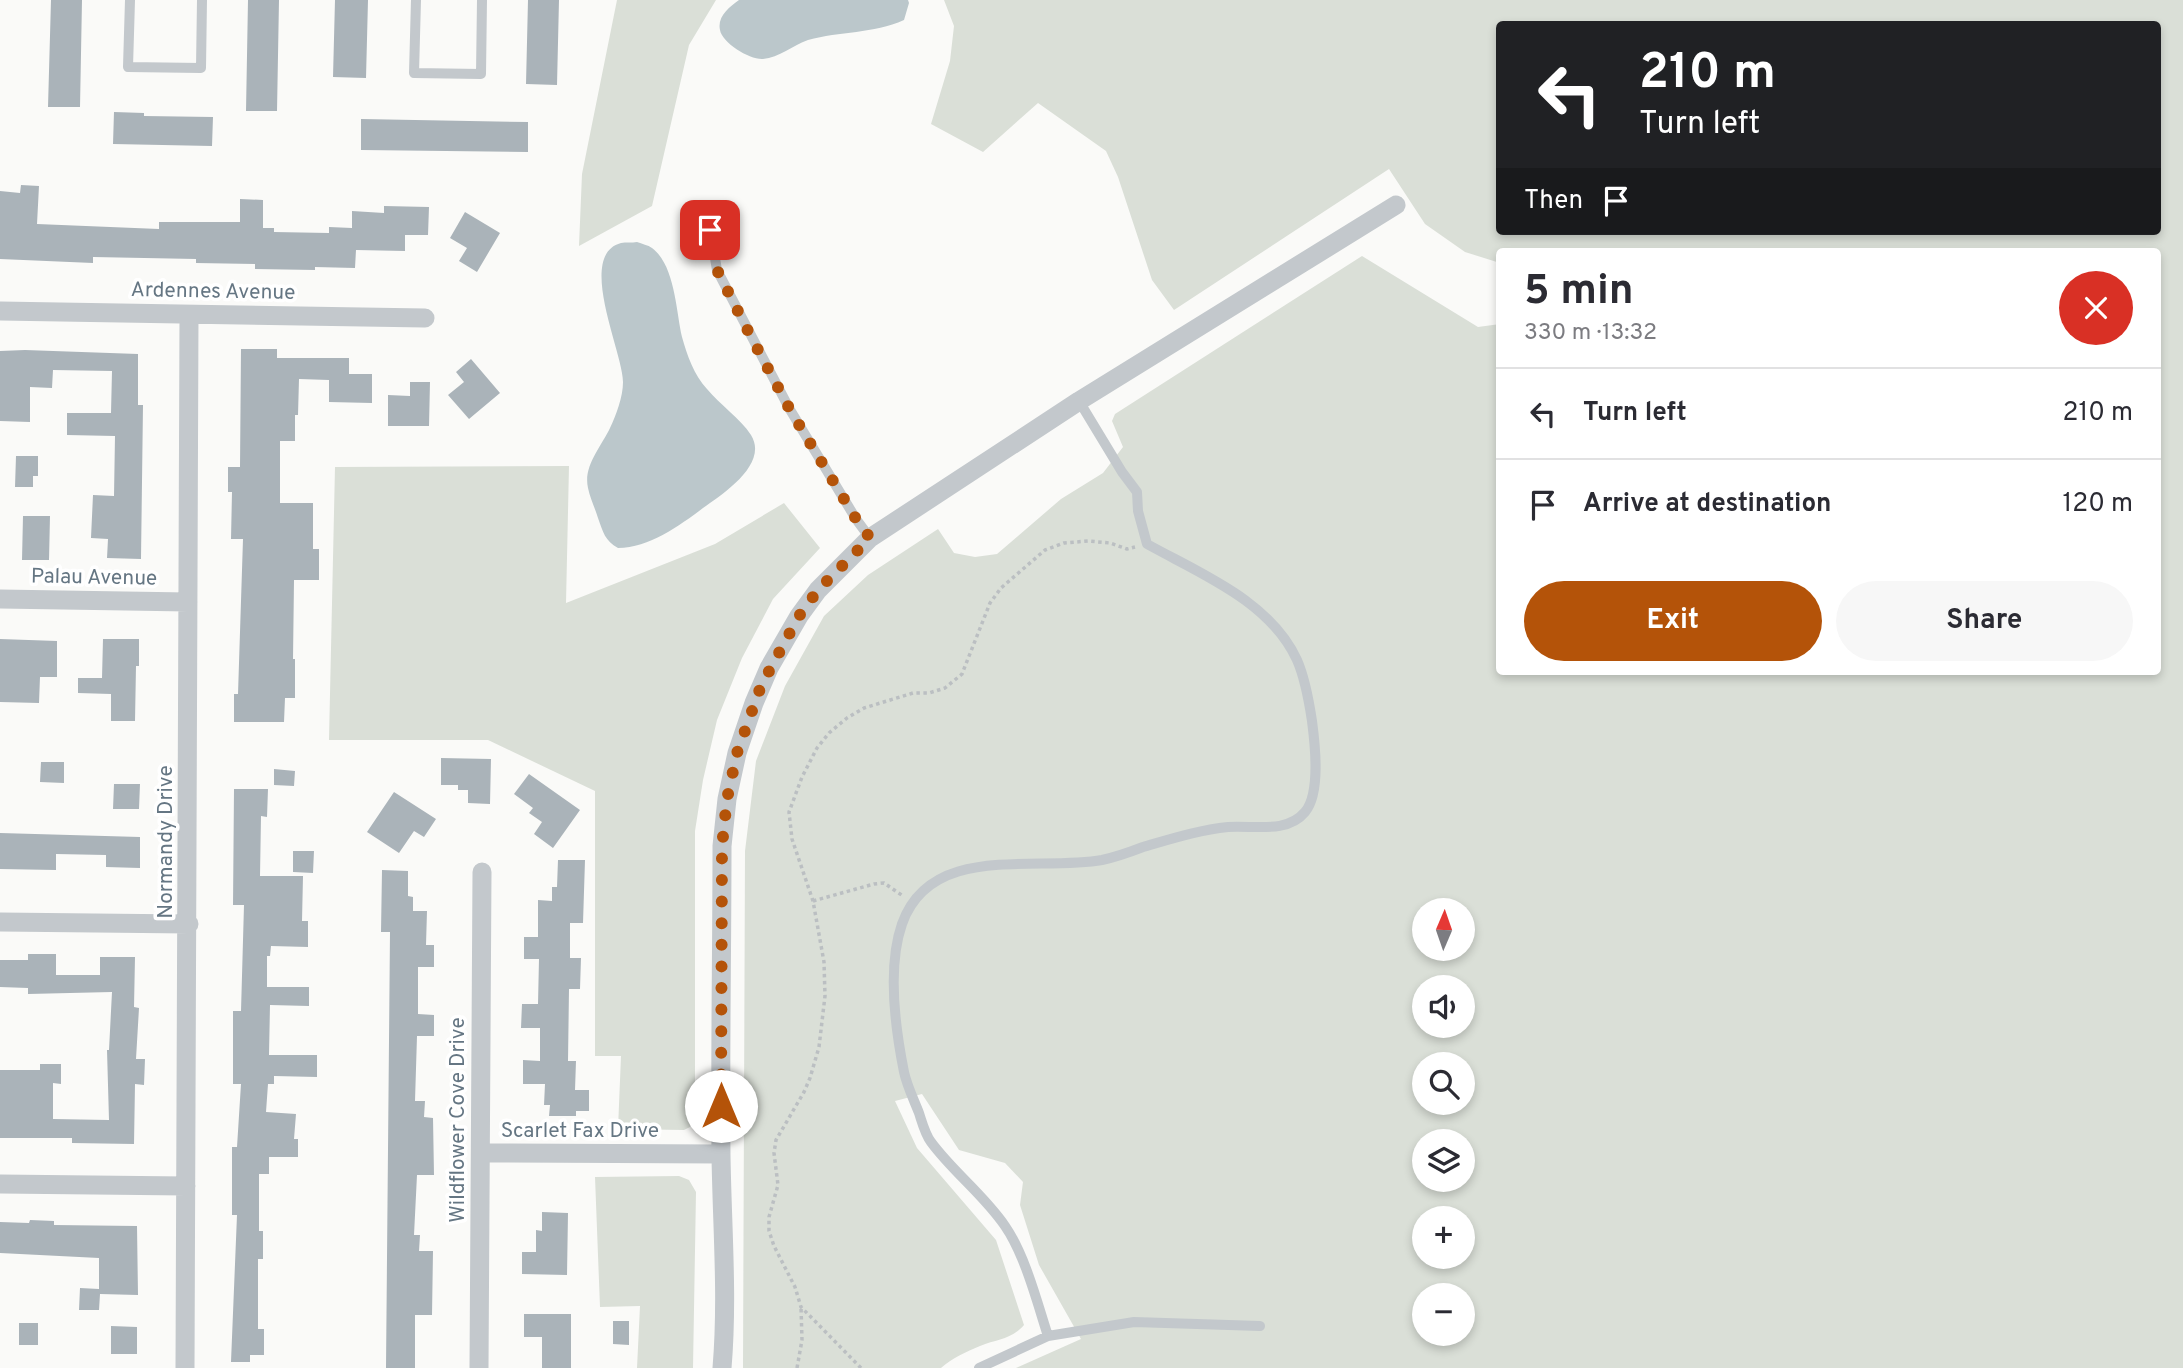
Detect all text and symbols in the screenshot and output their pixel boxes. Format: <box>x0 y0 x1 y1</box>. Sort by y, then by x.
text: 210 m <box>1639 44 1776 106</box>
icon: left <box>1524 49 1615 140</box>
text: Turn left <box>1639 105 1760 145</box>
icon: arrive <box>1597 182 1635 220</box>
text: Then <box>1524 185 1583 218</box>
pin <box>680 200 740 260</box>
icon: arrive <box>691 211 729 249</box>
text: 5 min <box>1524 266 1634 319</box>
button: close <box>2059 271 2133 345</box>
street label: Ardennes Avenue <box>130 277 296 307</box>
text: 330 m · 13:32 <box>1524 319 1657 348</box>
icon: left <box>1524 395 1562 433</box>
text: Turn left <box>1583 397 1687 430</box>
text: 210 m <box>2063 397 2133 430</box>
icon: arrive <box>1524 486 1562 524</box>
text: Arrive at destination <box>1583 488 1831 521</box>
text: 120 m <box>2063 488 2133 521</box>
street label: Palau Avenue <box>31 563 157 593</box>
button: Exit <box>1524 581 1822 661</box>
button: Share <box>1836 581 2133 661</box>
street label: Normandy Drive <box>153 765 180 919</box>
north arrow <box>1412 898 1475 961</box>
map controls <box>1412 898 1475 1346</box>
button: sound <box>1412 975 1475 1038</box>
street label: Wildflower Cove Drive <box>445 1017 472 1223</box>
button: search <box>1412 1052 1475 1115</box>
position arrow <box>684 1069 758 1143</box>
street label: Scarlet Fax Drive <box>501 1118 659 1145</box>
button: layers <box>1412 1129 1475 1192</box>
button: + <box>1412 1206 1475 1269</box>
button: − <box>1412 1283 1475 1346</box>

